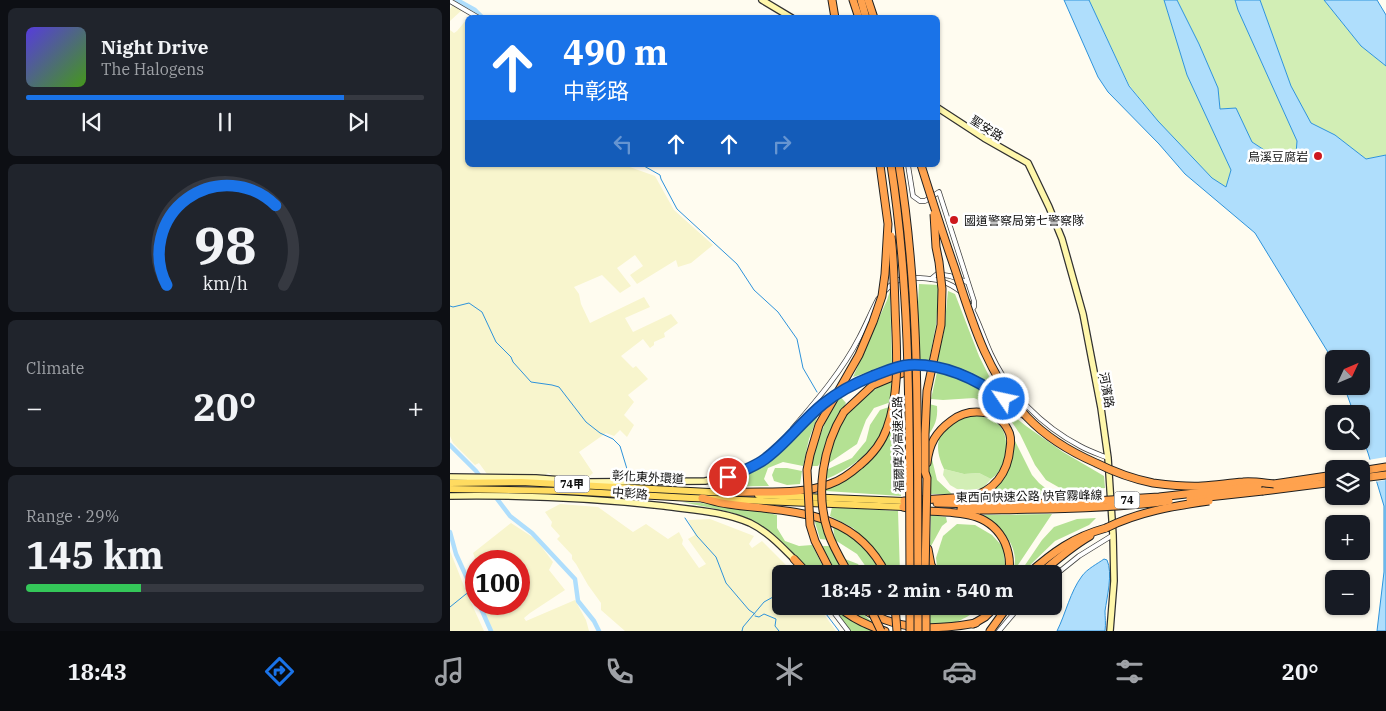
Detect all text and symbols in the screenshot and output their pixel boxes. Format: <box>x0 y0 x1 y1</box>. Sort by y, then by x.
text: 490 m <box>563 29 668 75</box>
text: Night Drive <box>101 35 209 59</box>
icon: ahead <box>480 35 545 100</box>
text: The Halogens <box>101 59 204 79</box>
text: 中彰路 <box>563 76 629 105</box>
icon: previous <box>78 108 106 136</box>
icon: pause <box>211 108 239 136</box>
icon: next <box>344 108 372 136</box>
street label: 聖安路 <box>968 112 1006 144</box>
icon: left <box>609 130 637 158</box>
icon: ahead <box>662 130 690 158</box>
icon: ahead <box>715 130 743 158</box>
icon: right <box>768 130 796 158</box>
place label: 烏溪豆腐岩 <box>1248 149 1308 164</box>
marker: 烏溪豆腐岩 <box>1312 150 1324 162</box>
text: 98 <box>194 211 256 278</box>
place label: 國道警察局第七警察隊 <box>964 213 1084 228</box>
marker: 國道警察局第七警察隊 <box>948 214 960 226</box>
text: km/h <box>202 272 248 295</box>
north arrow <box>1325 350 1370 395</box>
map controls <box>1325 350 1370 615</box>
text: Climate <box>26 358 84 378</box>
street label: 河濱路 <box>1096 371 1118 409</box>
position arrow <box>977 372 1029 424</box>
text: 20° <box>193 382 257 431</box>
text: − <box>26 389 43 426</box>
text: + <box>407 389 424 426</box>
street label: 福爾摩沙高速公路 <box>890 396 906 492</box>
button: search <box>1325 405 1370 450</box>
pin <box>707 456 749 498</box>
button: layers <box>1325 460 1370 505</box>
icon: arrive <box>714 463 742 491</box>
street label: 彰化東外環道 <box>612 468 684 486</box>
road number: 74甲 <box>554 476 590 492</box>
street label: 中彰路 <box>611 484 649 502</box>
street label: 東西向快速公路 快官霧峰線 <box>955 487 1103 505</box>
road number: 74 <box>1114 492 1140 508</box>
text: Range · 29% <box>26 506 119 526</box>
button: + <box>1325 515 1370 560</box>
text: 145 km <box>26 530 164 579</box>
speed limit sign: 100 <box>465 550 530 615</box>
button: − <box>1325 570 1370 615</box>
text: 18:45 · 2 min · 540 m <box>821 578 1013 602</box>
icon: directions <box>262 654 297 689</box>
icon: music <box>432 654 467 689</box>
icon: phone <box>602 654 637 689</box>
icon: climate <box>772 654 807 689</box>
icon: car <box>942 654 977 689</box>
icon: filters <box>1112 654 1147 689</box>
text: 18:43 <box>67 657 127 686</box>
text: 20° <box>1282 657 1318 686</box>

